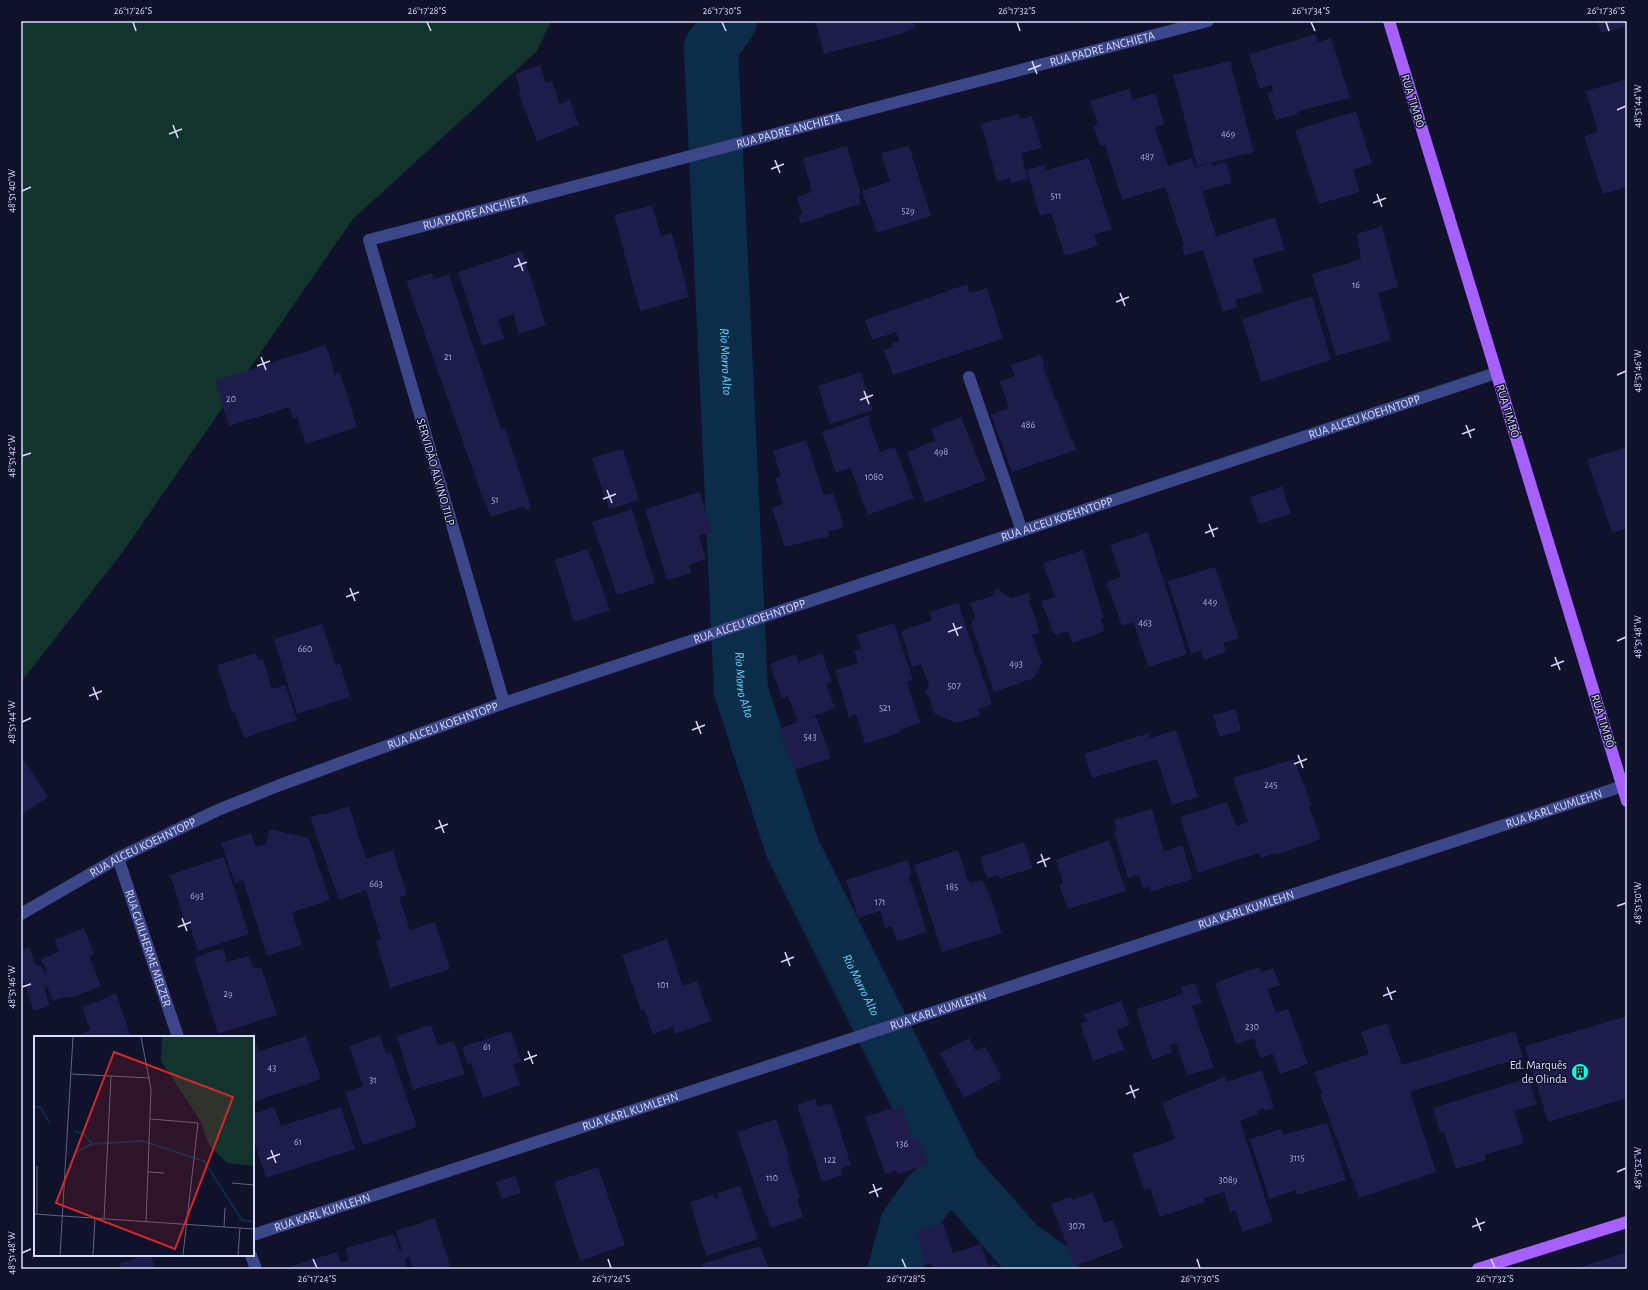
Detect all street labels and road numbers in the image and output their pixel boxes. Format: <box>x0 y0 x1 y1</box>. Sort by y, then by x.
street label: RUA PADRE ANCHIETA <box>1048 29 1156 68</box>
street label: RUA TIMBÓ <box>1399 73 1428 130</box>
street label: RUA PADRE ANCHIETA <box>735 111 843 150</box>
street label: RUA PADRE ANCHIETA <box>421 193 529 232</box>
street label: RUA TIMBÓ <box>1494 383 1523 440</box>
street label: RUA ALCEU KOEHNTOPP <box>1307 393 1422 441</box>
street label: SERVIDÃO ALVINO TILP <box>415 416 459 527</box>
street label: RUA ALCEU KOEHNTOPP <box>999 495 1114 543</box>
street label: RUA ALCEU KOEHNTOPP <box>692 597 807 646</box>
street label: RUA TIMBÓ <box>1589 693 1618 750</box>
street label: RUA ALCEU KOEHNTOPP <box>386 700 500 751</box>
street label: RUA KARL KUMLEHN <box>1504 787 1604 830</box>
street label: RUA ALCEU KOEHNTOPP <box>88 816 198 879</box>
street label: RUA GUILHERME MELZER <box>123 888 173 1008</box>
street label: RUA KARL KUMLEHN <box>1196 888 1296 931</box>
street label: RUA KARL KUMLEHN <box>888 989 988 1032</box>
street label: RUA KARL KUMLEHN <box>581 1090 680 1133</box>
street label: RUA KARL KUMLEHN <box>273 1191 372 1234</box>

